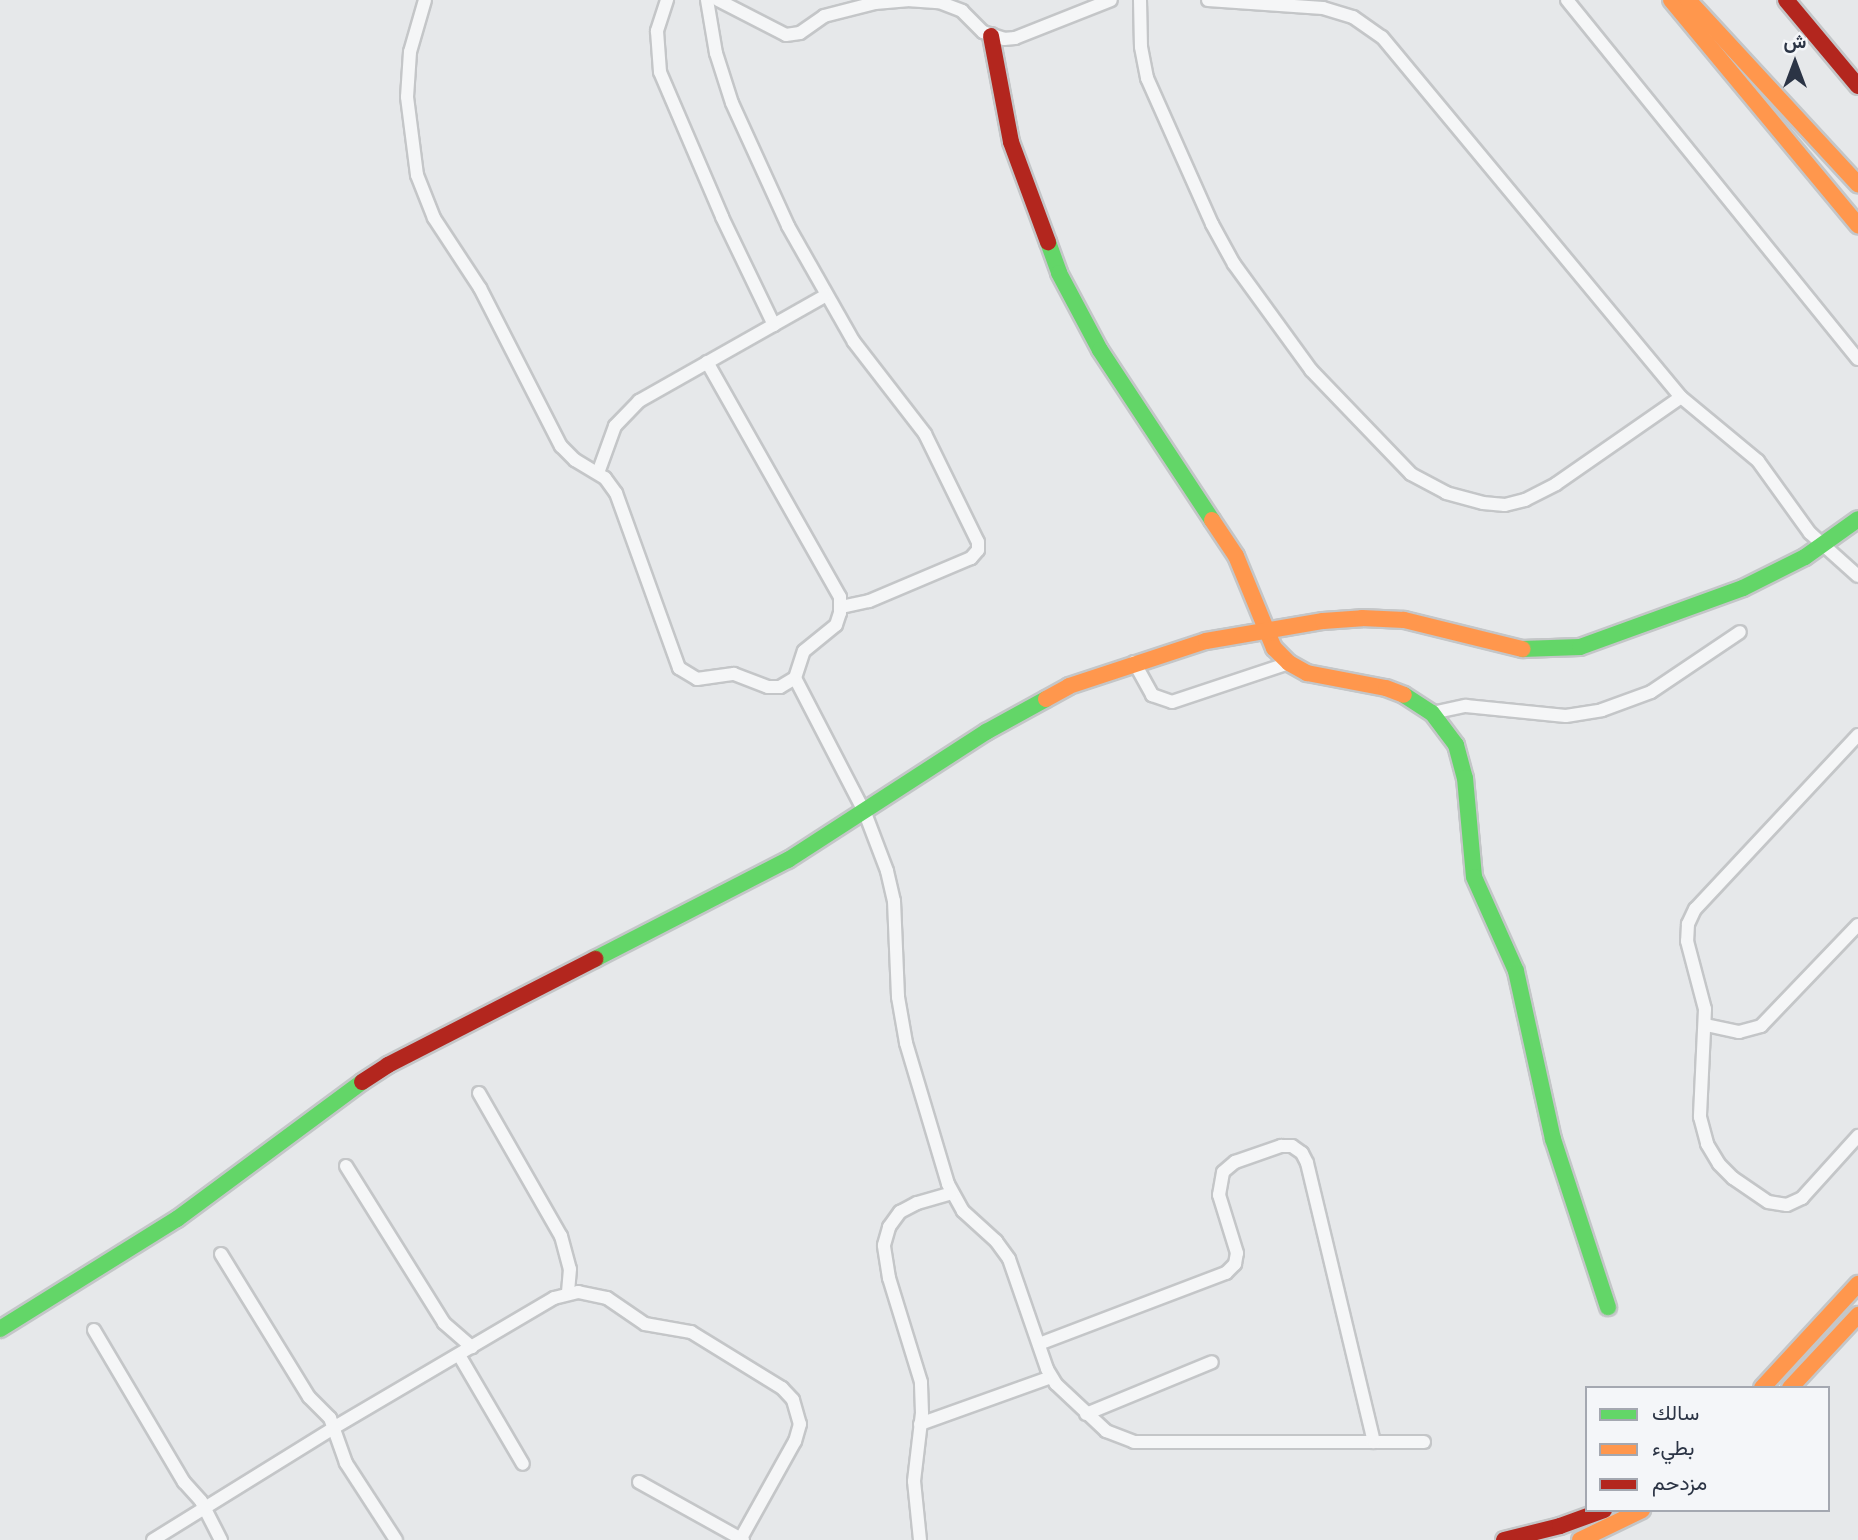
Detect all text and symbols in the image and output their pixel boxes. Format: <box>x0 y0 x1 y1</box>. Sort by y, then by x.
north arrow <box>1760 28 1830 98</box>
text: ش <box>1784 30 1806 53</box>
legend <box>1585 1386 1830 1512</box>
text: سالك <box>1652 1400 1699 1426</box>
text: بطيء <box>1652 1435 1695 1461</box>
text: مزدحم <box>1652 1470 1707 1496</box>

